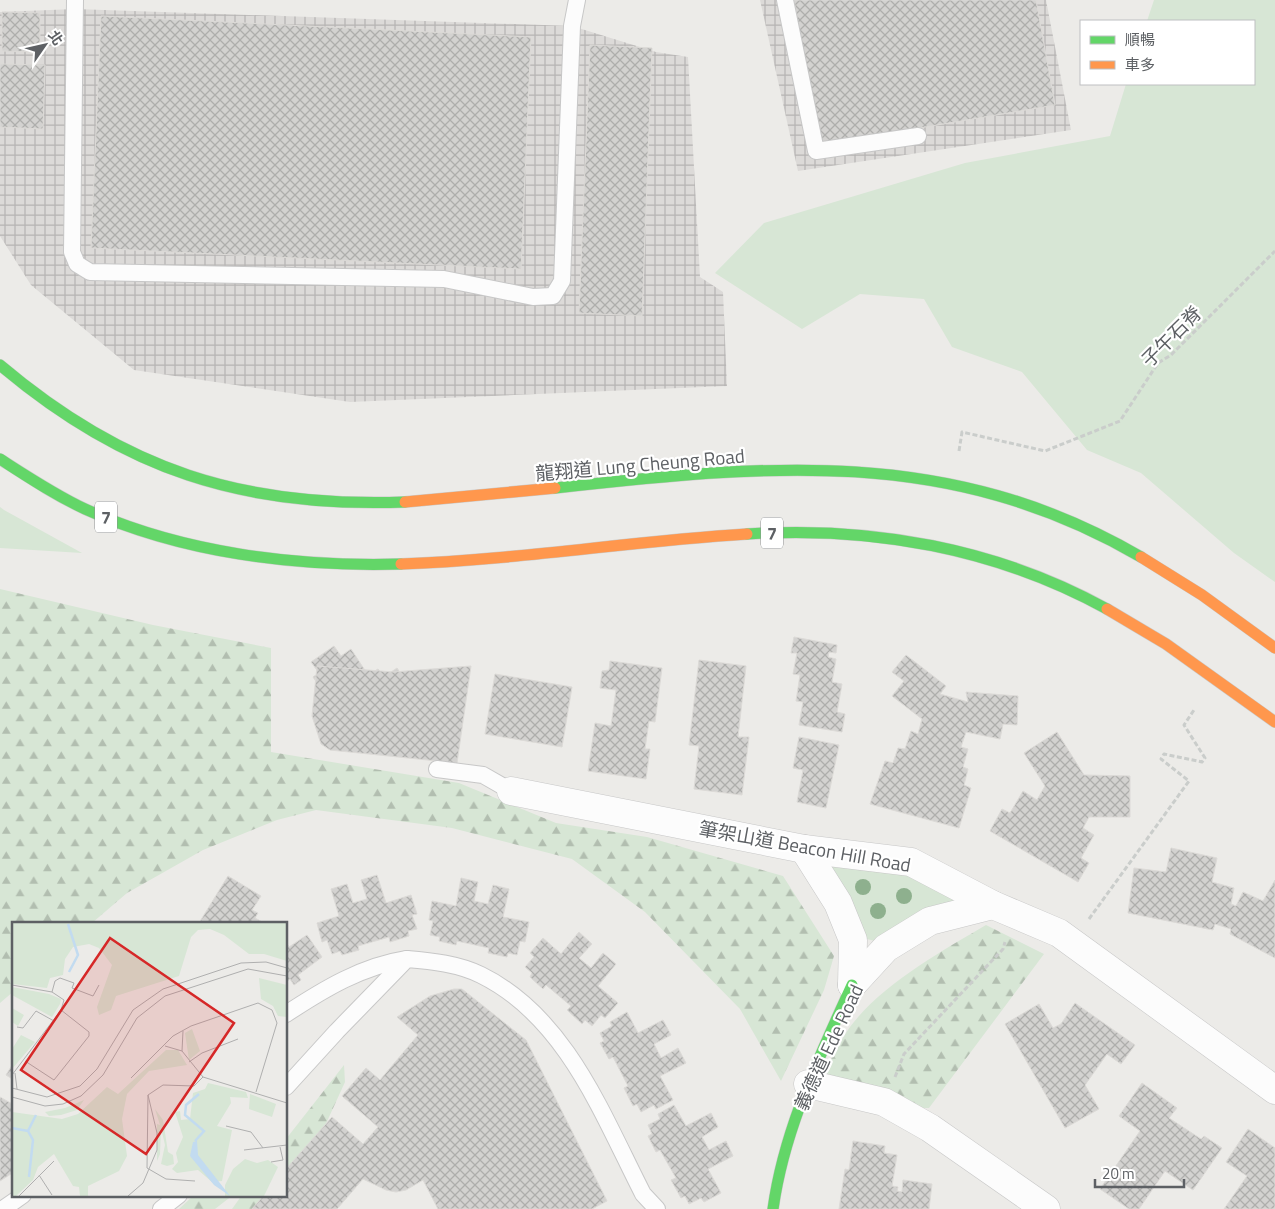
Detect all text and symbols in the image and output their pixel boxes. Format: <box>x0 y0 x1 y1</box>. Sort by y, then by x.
north arrow <box>20 20 70 70</box>
legend <box>1080 20 1255 85</box>
text: 北 <box>44 26 69 49</box>
text: 順暢 <box>1125 28 1155 51</box>
text: 車多 <box>1125 53 1155 76</box>
street label: 子午石脊 <box>1134 299 1208 373</box>
street label: 龍翔道 Lung Cheung Road <box>534 440 746 488</box>
road number: 7 <box>95 502 117 532</box>
road number: 7 <box>761 518 783 548</box>
street label: 筆架山道 Beacon Hill Road <box>697 813 913 879</box>
inset map <box>12 922 288 1196</box>
street label: 義德道 Ede Road <box>786 979 870 1115</box>
scale bar <box>1095 1156 1184 1188</box>
text: 20 m <box>1102 1162 1135 1185</box>

